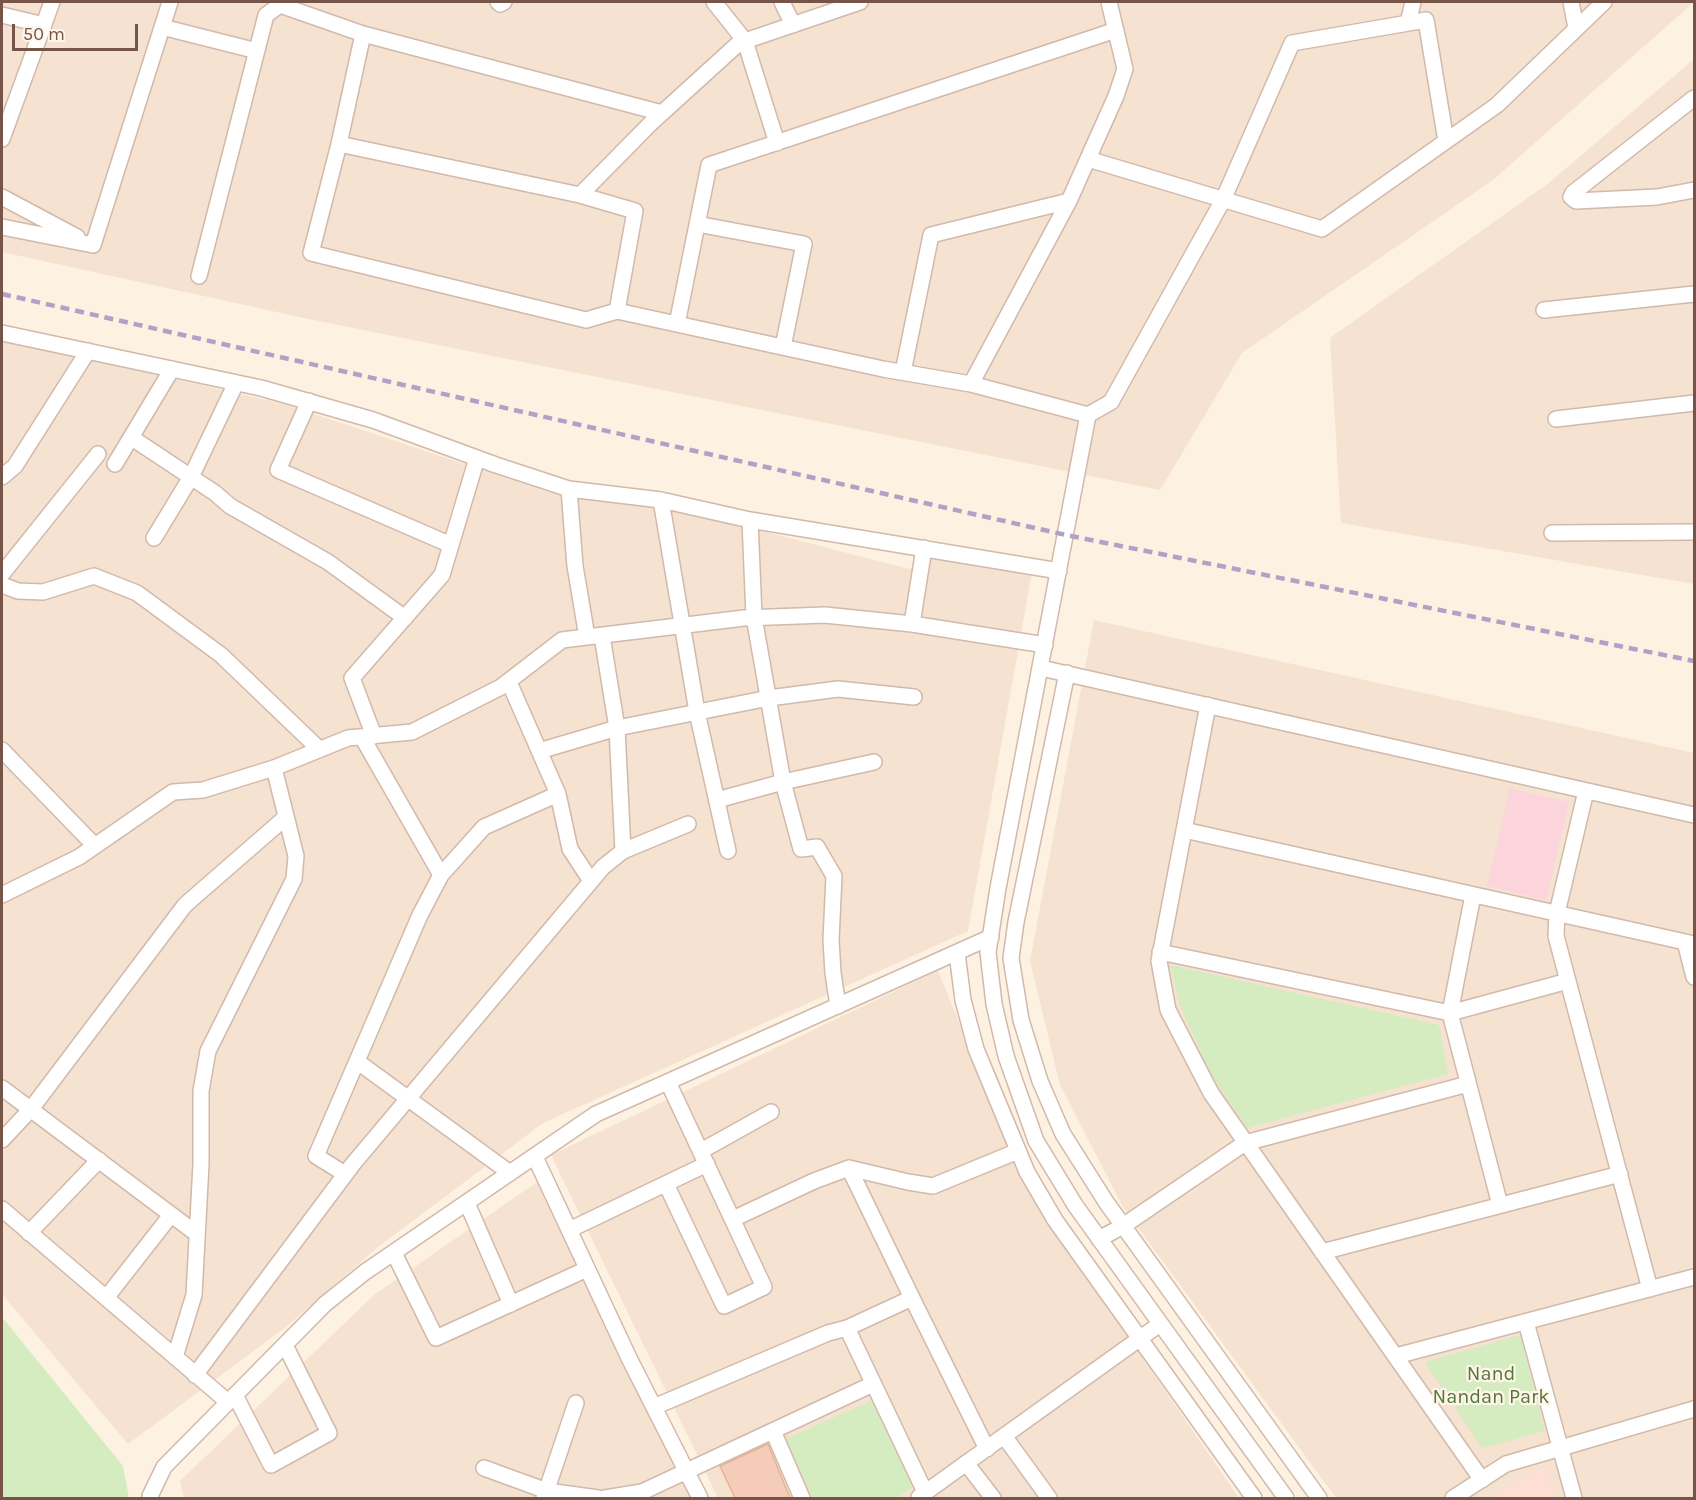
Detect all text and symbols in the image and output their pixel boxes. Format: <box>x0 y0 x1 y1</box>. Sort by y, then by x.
scale bar <box>15 12 141 50</box>
text: 50 m <box>23 23 65 45</box>
park label: Nand Nandan Park <box>1432 1362 1550 1409</box>

